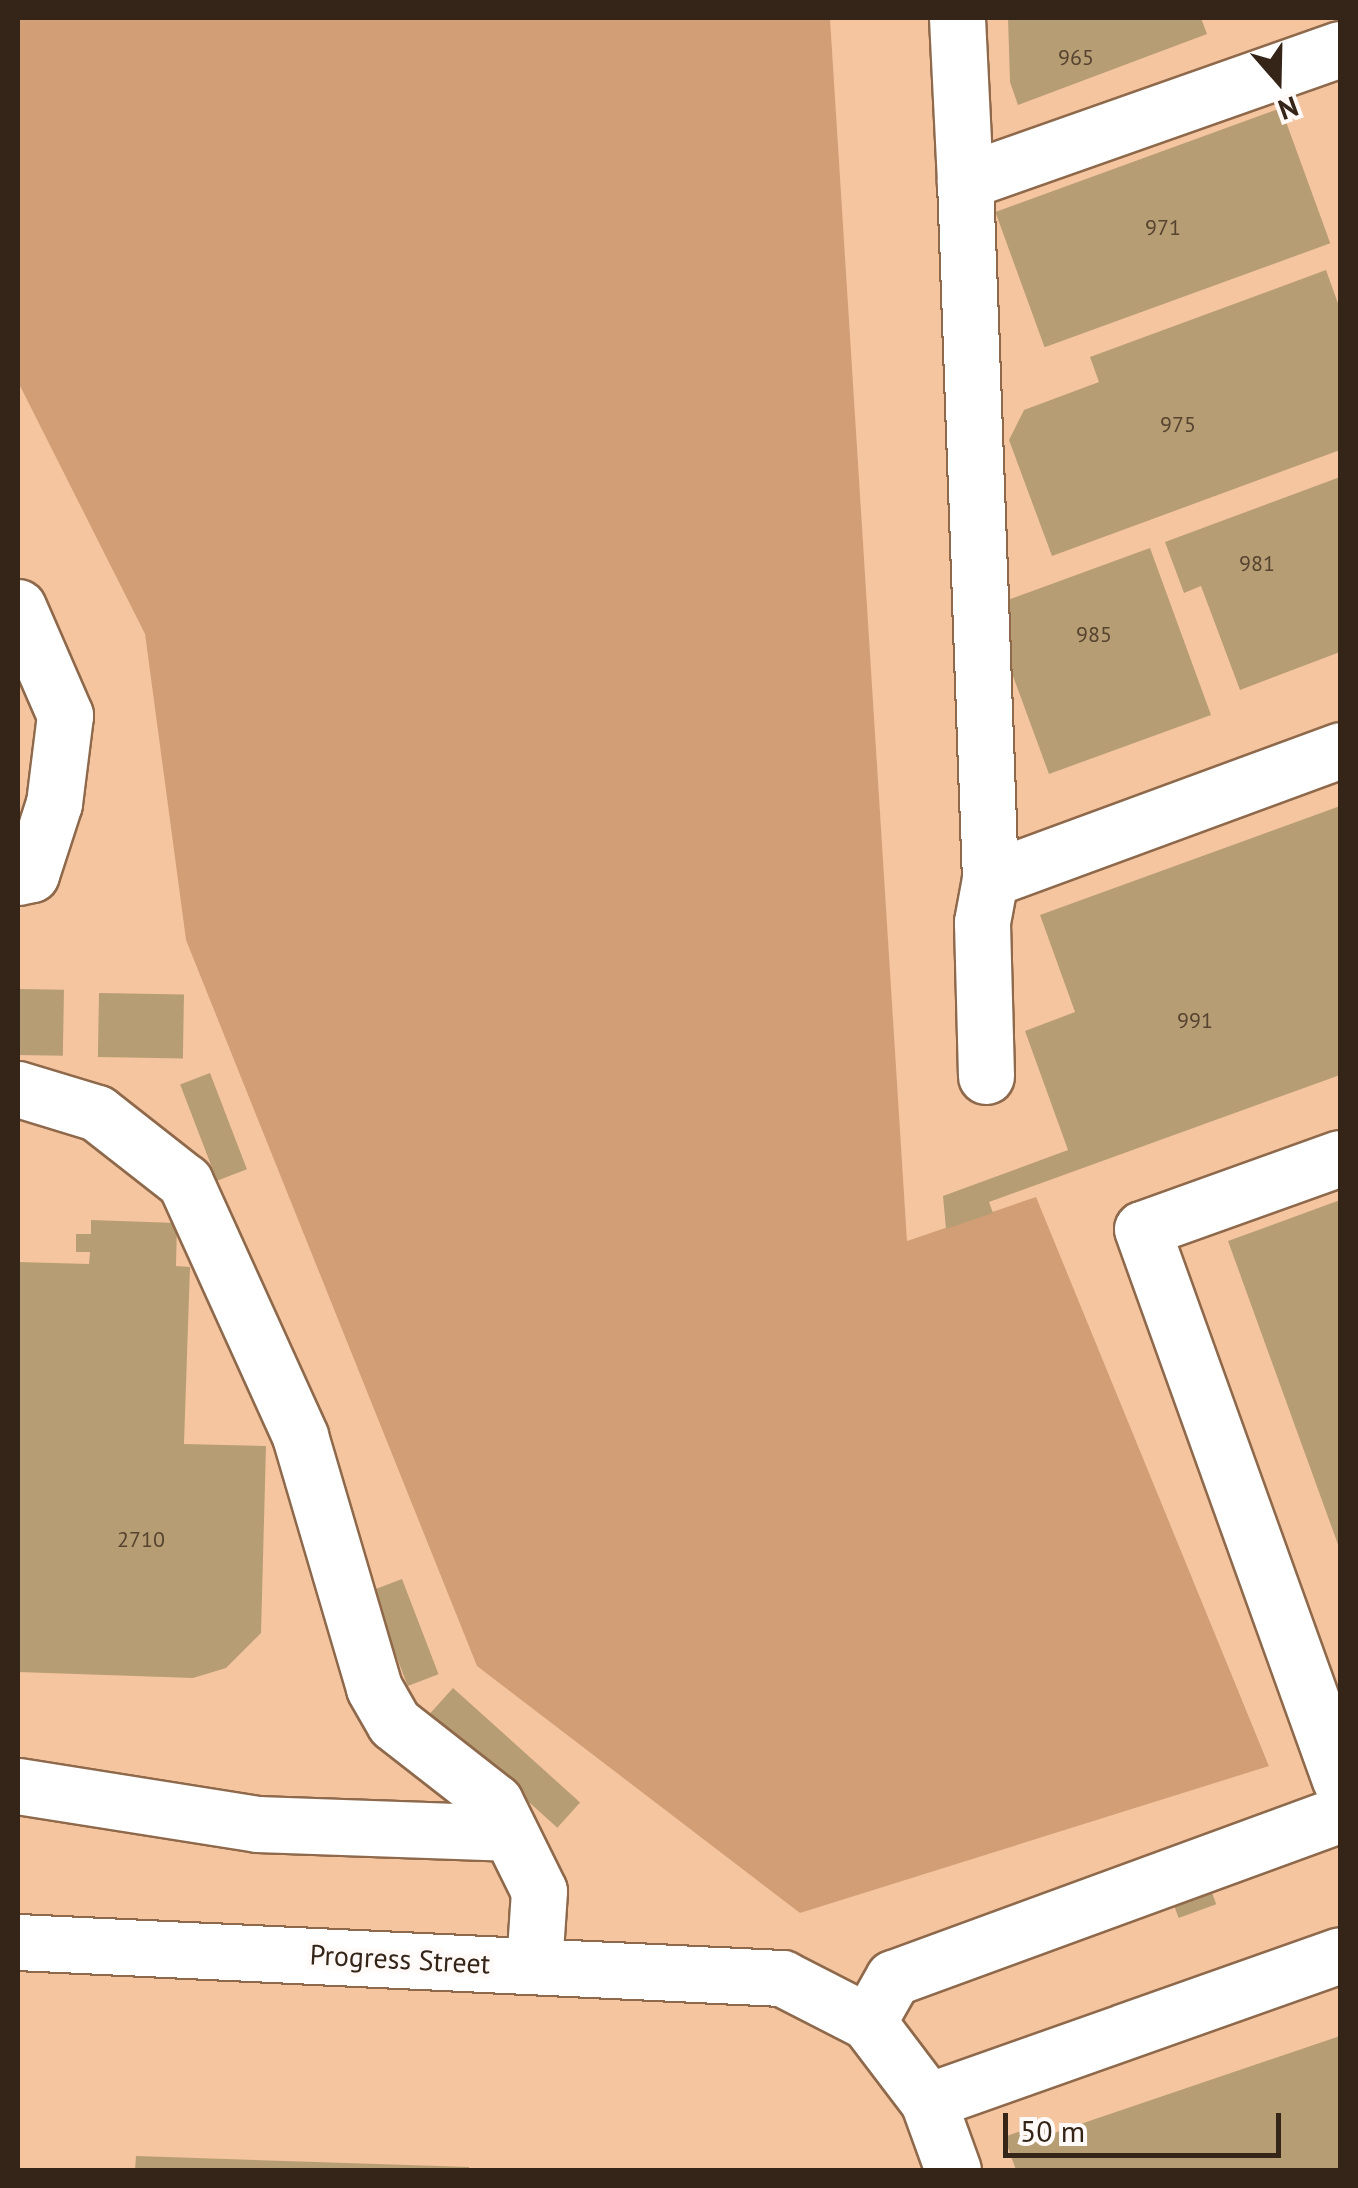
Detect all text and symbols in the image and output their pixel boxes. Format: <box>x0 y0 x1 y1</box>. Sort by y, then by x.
north arrow <box>1228 30 1328 130</box>
house number: 965 <box>1058 45 1094 71</box>
text: N <box>1273 88 1303 129</box>
house number: 971 <box>1145 215 1181 241</box>
house number: 975 <box>1160 412 1196 438</box>
house number: 981 <box>1239 551 1275 577</box>
house number: 985 <box>1076 622 1112 648</box>
house number: 991 <box>1177 1008 1213 1034</box>
house number: 2710 <box>117 1527 165 1553</box>
street label: Progress Street <box>309 1937 491 1981</box>
scale bar <box>1008 2093 1286 2155</box>
text: 50 m <box>1020 2111 1085 2150</box>

